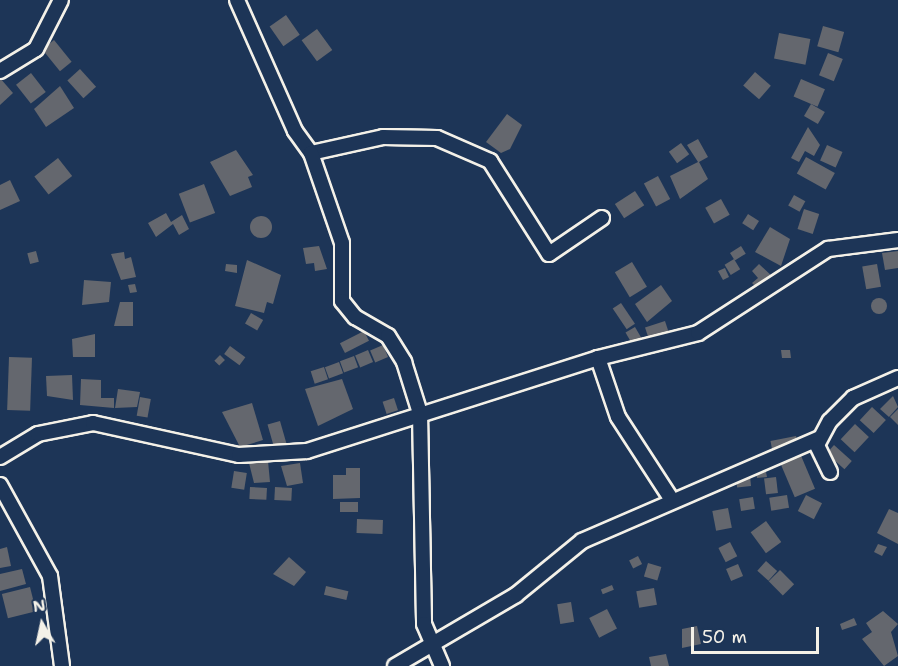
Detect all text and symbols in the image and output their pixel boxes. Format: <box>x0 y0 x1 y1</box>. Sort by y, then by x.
north arrow <box>12 594 72 654</box>
text: N <box>31 594 47 617</box>
scale bar <box>694 615 822 653</box>
text: 50 m <box>702 625 747 649</box>

